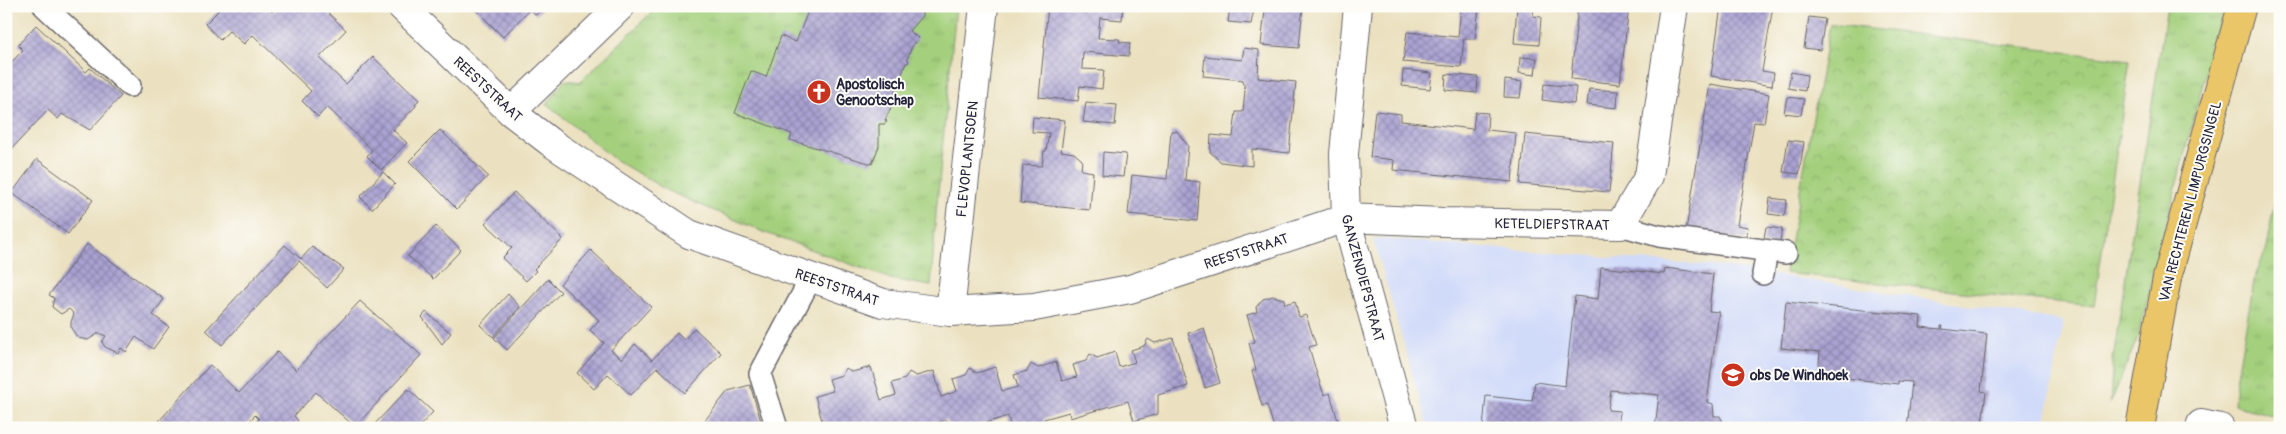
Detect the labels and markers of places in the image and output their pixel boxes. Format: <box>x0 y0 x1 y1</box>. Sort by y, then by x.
place label: Apostolisch Genootschap <box>836 76 914 109</box>
church icon: Apostolisch Genootschap <box>806 79 832 105</box>
school or university icon: obs De Windhoek <box>1720 362 1746 388</box>
place label: obs De Windhoek <box>1749 367 1848 384</box>

